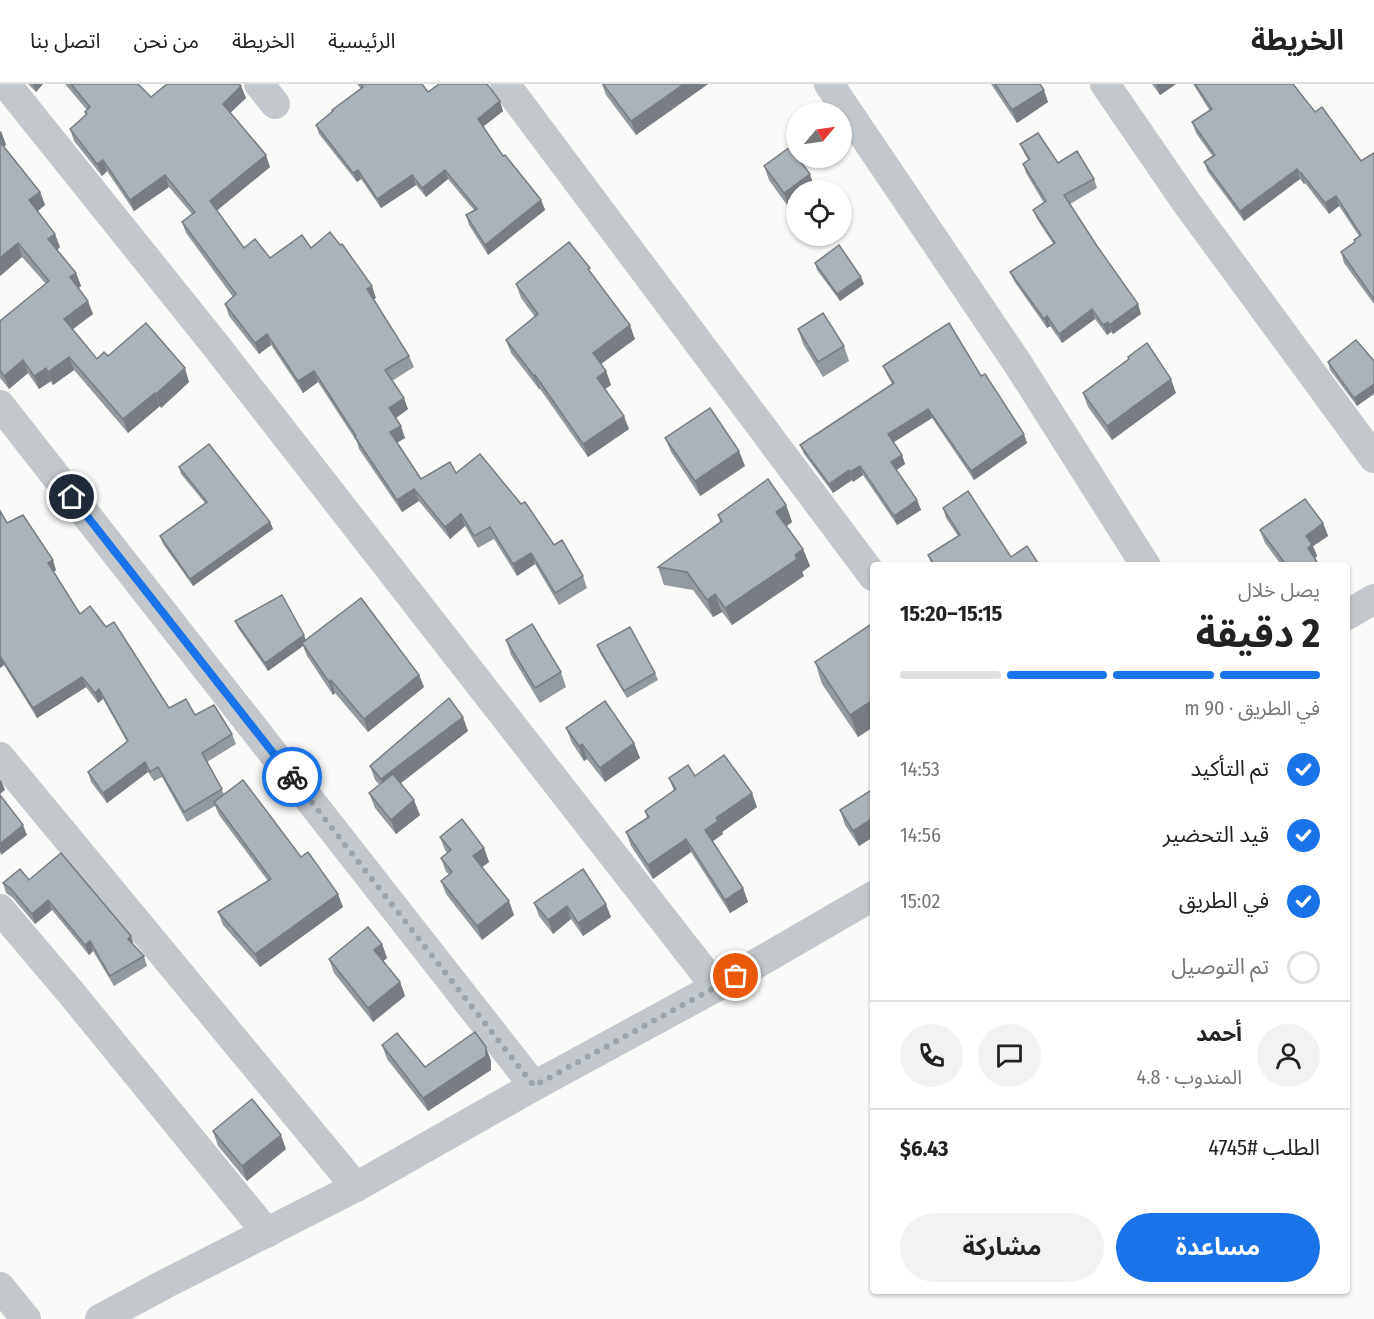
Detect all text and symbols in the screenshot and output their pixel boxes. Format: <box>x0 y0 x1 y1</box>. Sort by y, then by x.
text: الخريطة <box>1251 24 1344 57</box>
text: اتصل بنا <box>30 28 100 54</box>
text: من نحن <box>133 28 199 54</box>
text: الخريطة <box>232 28 295 54</box>
text: الرئيسية <box>328 28 396 54</box>
north arrow <box>786 102 852 168</box>
map controls <box>786 102 852 246</box>
button: locate <box>786 180 852 246</box>
pin <box>46 471 97 522</box>
icon: home <box>55 480 88 513</box>
text: يصل خلال <box>1238 578 1320 602</box>
text: 15:15–15:20 <box>900 600 1002 627</box>
text: 2 دقيقة <box>1196 611 1320 657</box>
text: في الطريق · 90 m <box>1184 696 1320 720</box>
courier <box>262 747 322 807</box>
icon: check <box>1287 753 1320 786</box>
text: تم التأكيد <box>1190 755 1269 782</box>
text: 14:53 <box>900 757 940 781</box>
icon: bike <box>276 761 309 794</box>
icon: check <box>1287 819 1320 852</box>
text: قيد التحضير <box>1163 821 1269 848</box>
text: 14:56 <box>900 823 941 847</box>
icon: check <box>1287 885 1320 918</box>
text: في الطريق <box>1179 887 1269 914</box>
text: 15:02 <box>900 889 940 913</box>
pin <box>710 950 761 1001</box>
text: تم التوصيل <box>1171 953 1269 980</box>
icon: bag <box>719 959 752 992</box>
text: أحمد <box>1196 1020 1242 1047</box>
button: phone <box>900 1024 963 1087</box>
button: chat <box>978 1024 1041 1087</box>
button: person <box>1257 1024 1320 1087</box>
text: المندوب · 4.8 <box>1137 1065 1242 1089</box>
text: الطلب #4745 <box>1208 1134 1320 1161</box>
text: $6.43 <box>900 1135 949 1162</box>
button: مشاركة <box>900 1213 1104 1282</box>
button: مساعدة <box>1116 1213 1320 1282</box>

